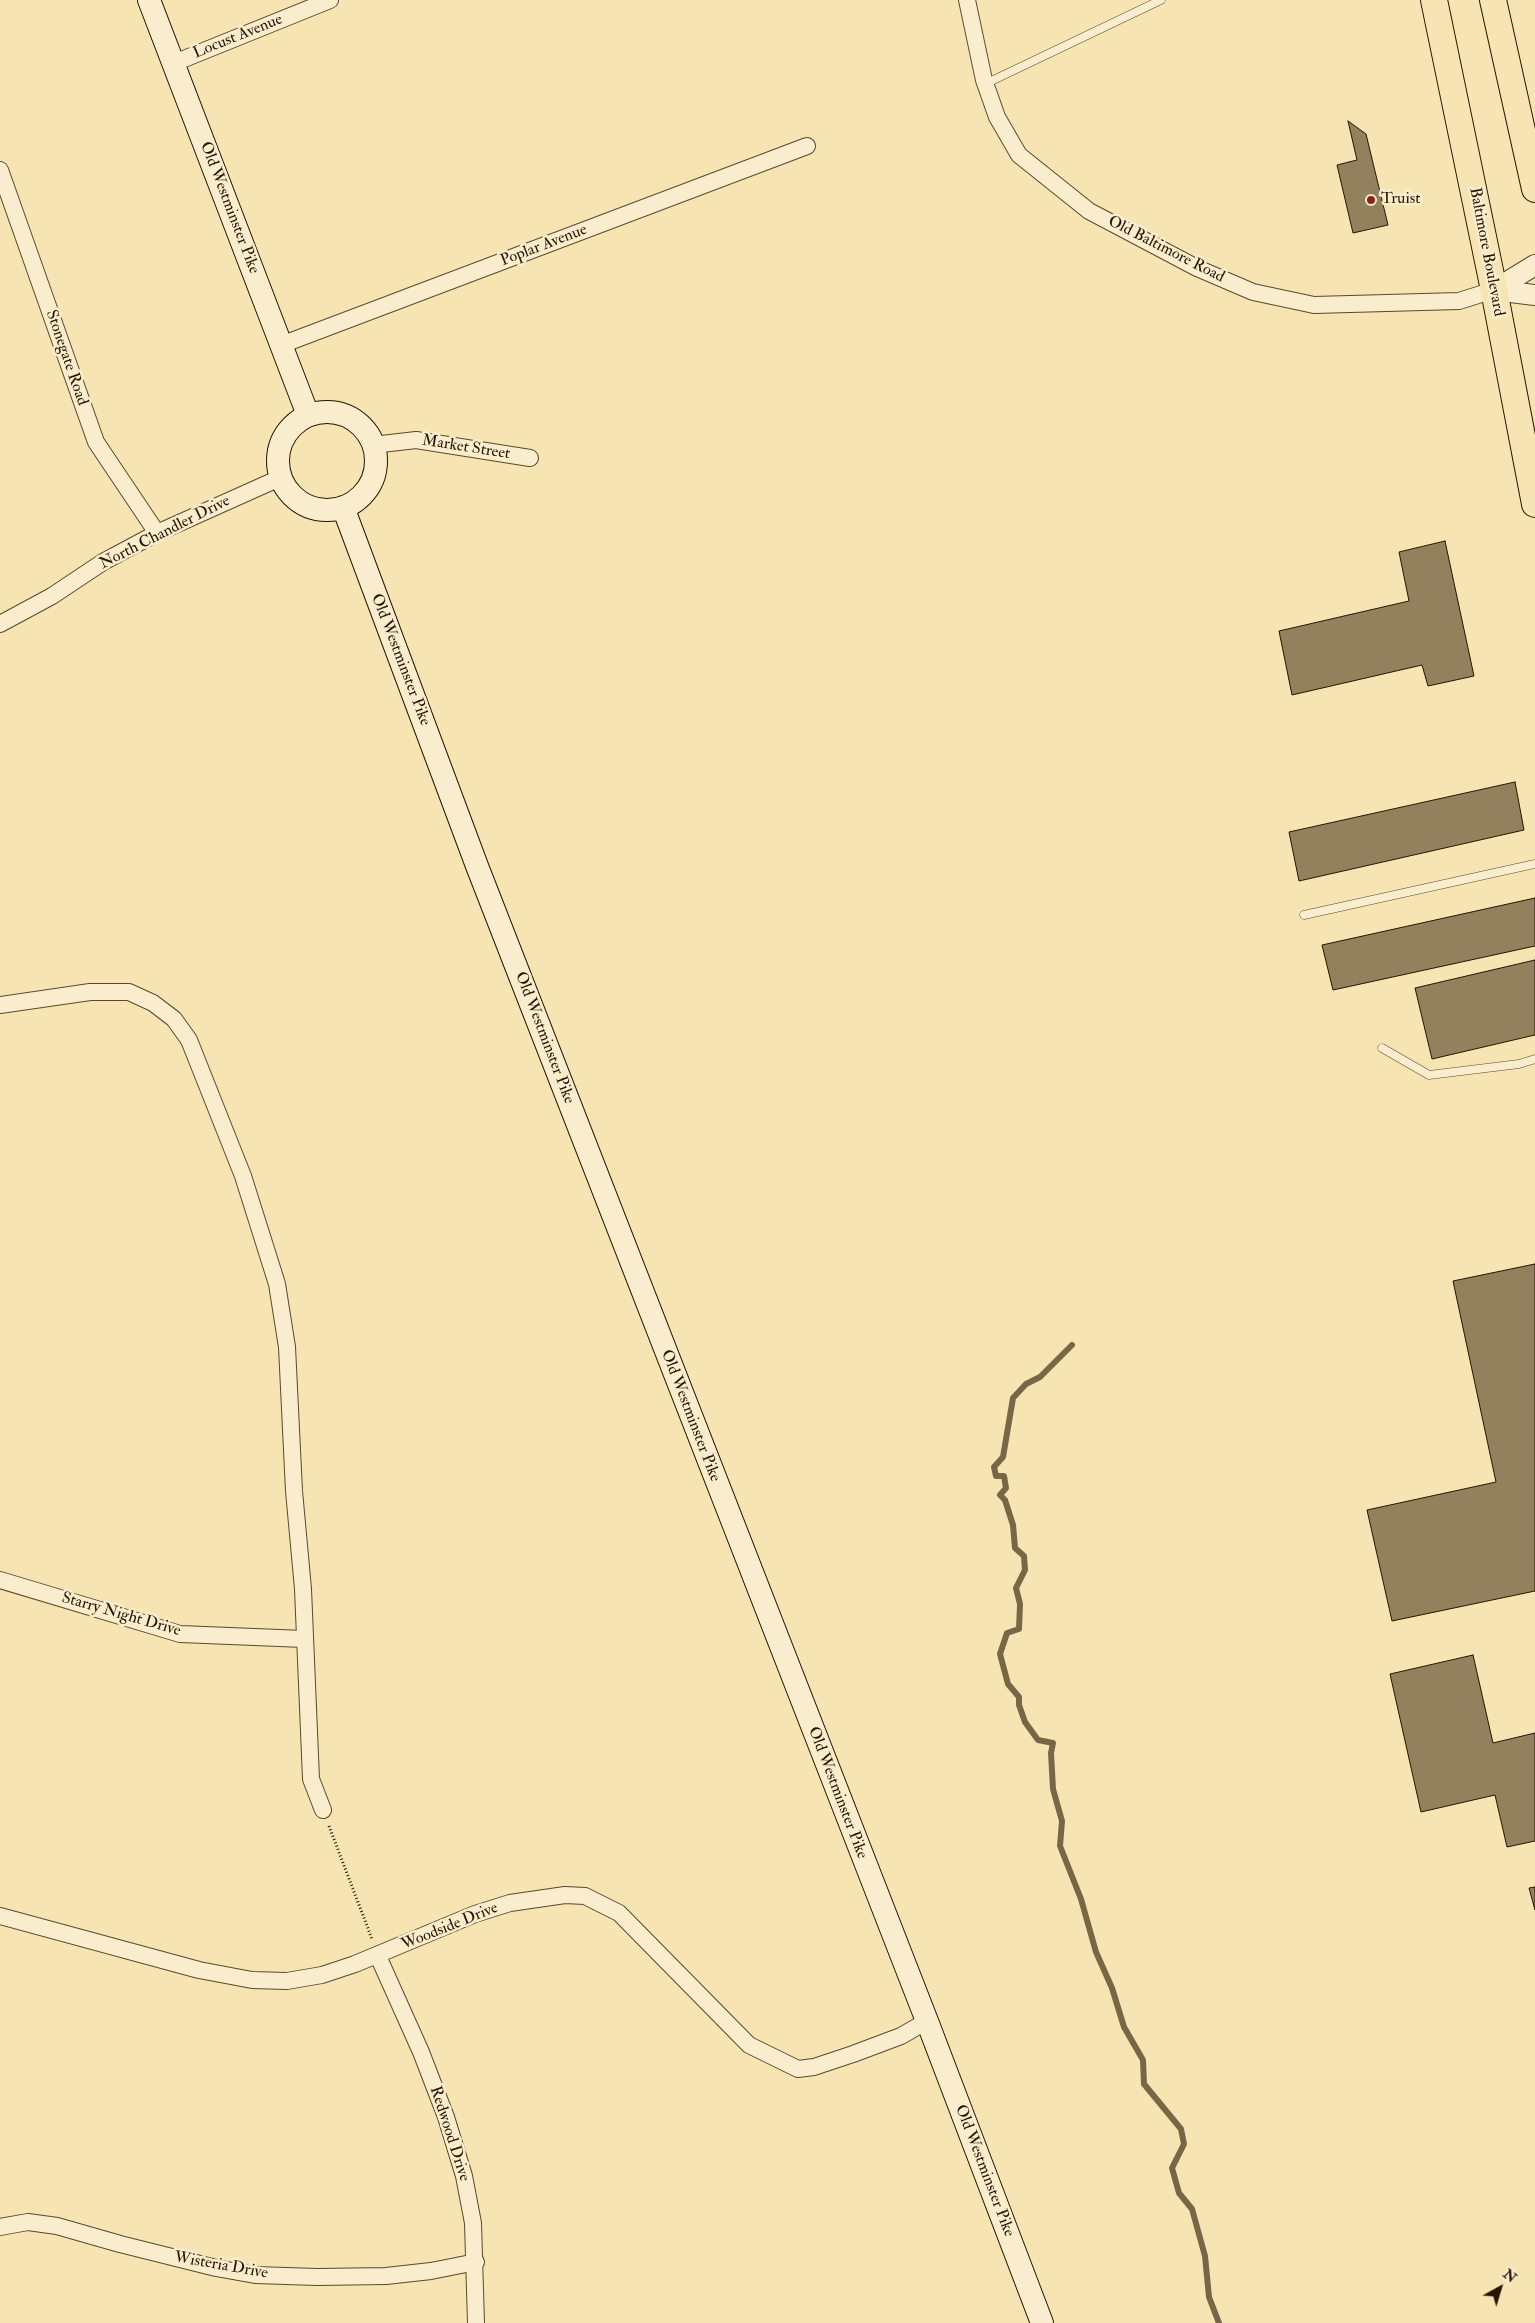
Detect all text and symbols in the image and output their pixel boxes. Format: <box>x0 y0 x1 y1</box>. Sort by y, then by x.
street label: Locust Avenue <box>191 10 285 64</box>
street label: Old Westminster Pike <box>195 139 263 277</box>
street label: Baltimore Boulevard <box>1464 186 1508 318</box>
place label: Truist <box>1381 190 1420 210</box>
marker: Truist <box>1365 194 1377 206</box>
street label: Old Baltimore Road <box>1105 212 1227 288</box>
street label: Poplar Avenue <box>498 221 590 271</box>
street label: Stonegate Road <box>41 308 91 408</box>
street label: Market Street <box>421 432 511 464</box>
street label: North Chandler Drive <box>96 492 234 574</box>
street label: Old Westminster Pike <box>366 591 434 729</box>
street label: Old Westminster Pike <box>510 969 578 1107</box>
street label: Old Westminster Pike <box>656 1347 724 1485</box>
street label: Starry Night Drive <box>59 1589 183 1641</box>
street label: Old Westminster Pike <box>803 1724 871 1862</box>
street label: Woodside Drive <box>399 1899 501 1955</box>
street label: Redwood Drive <box>425 2084 473 2184</box>
street label: Old Westminster Pike <box>950 2102 1018 2240</box>
street label: Wisteria Drive <box>173 2248 269 2284</box>
north arrow <box>1475 2263 1525 2313</box>
text: N <box>1500 2265 1520 2287</box>

